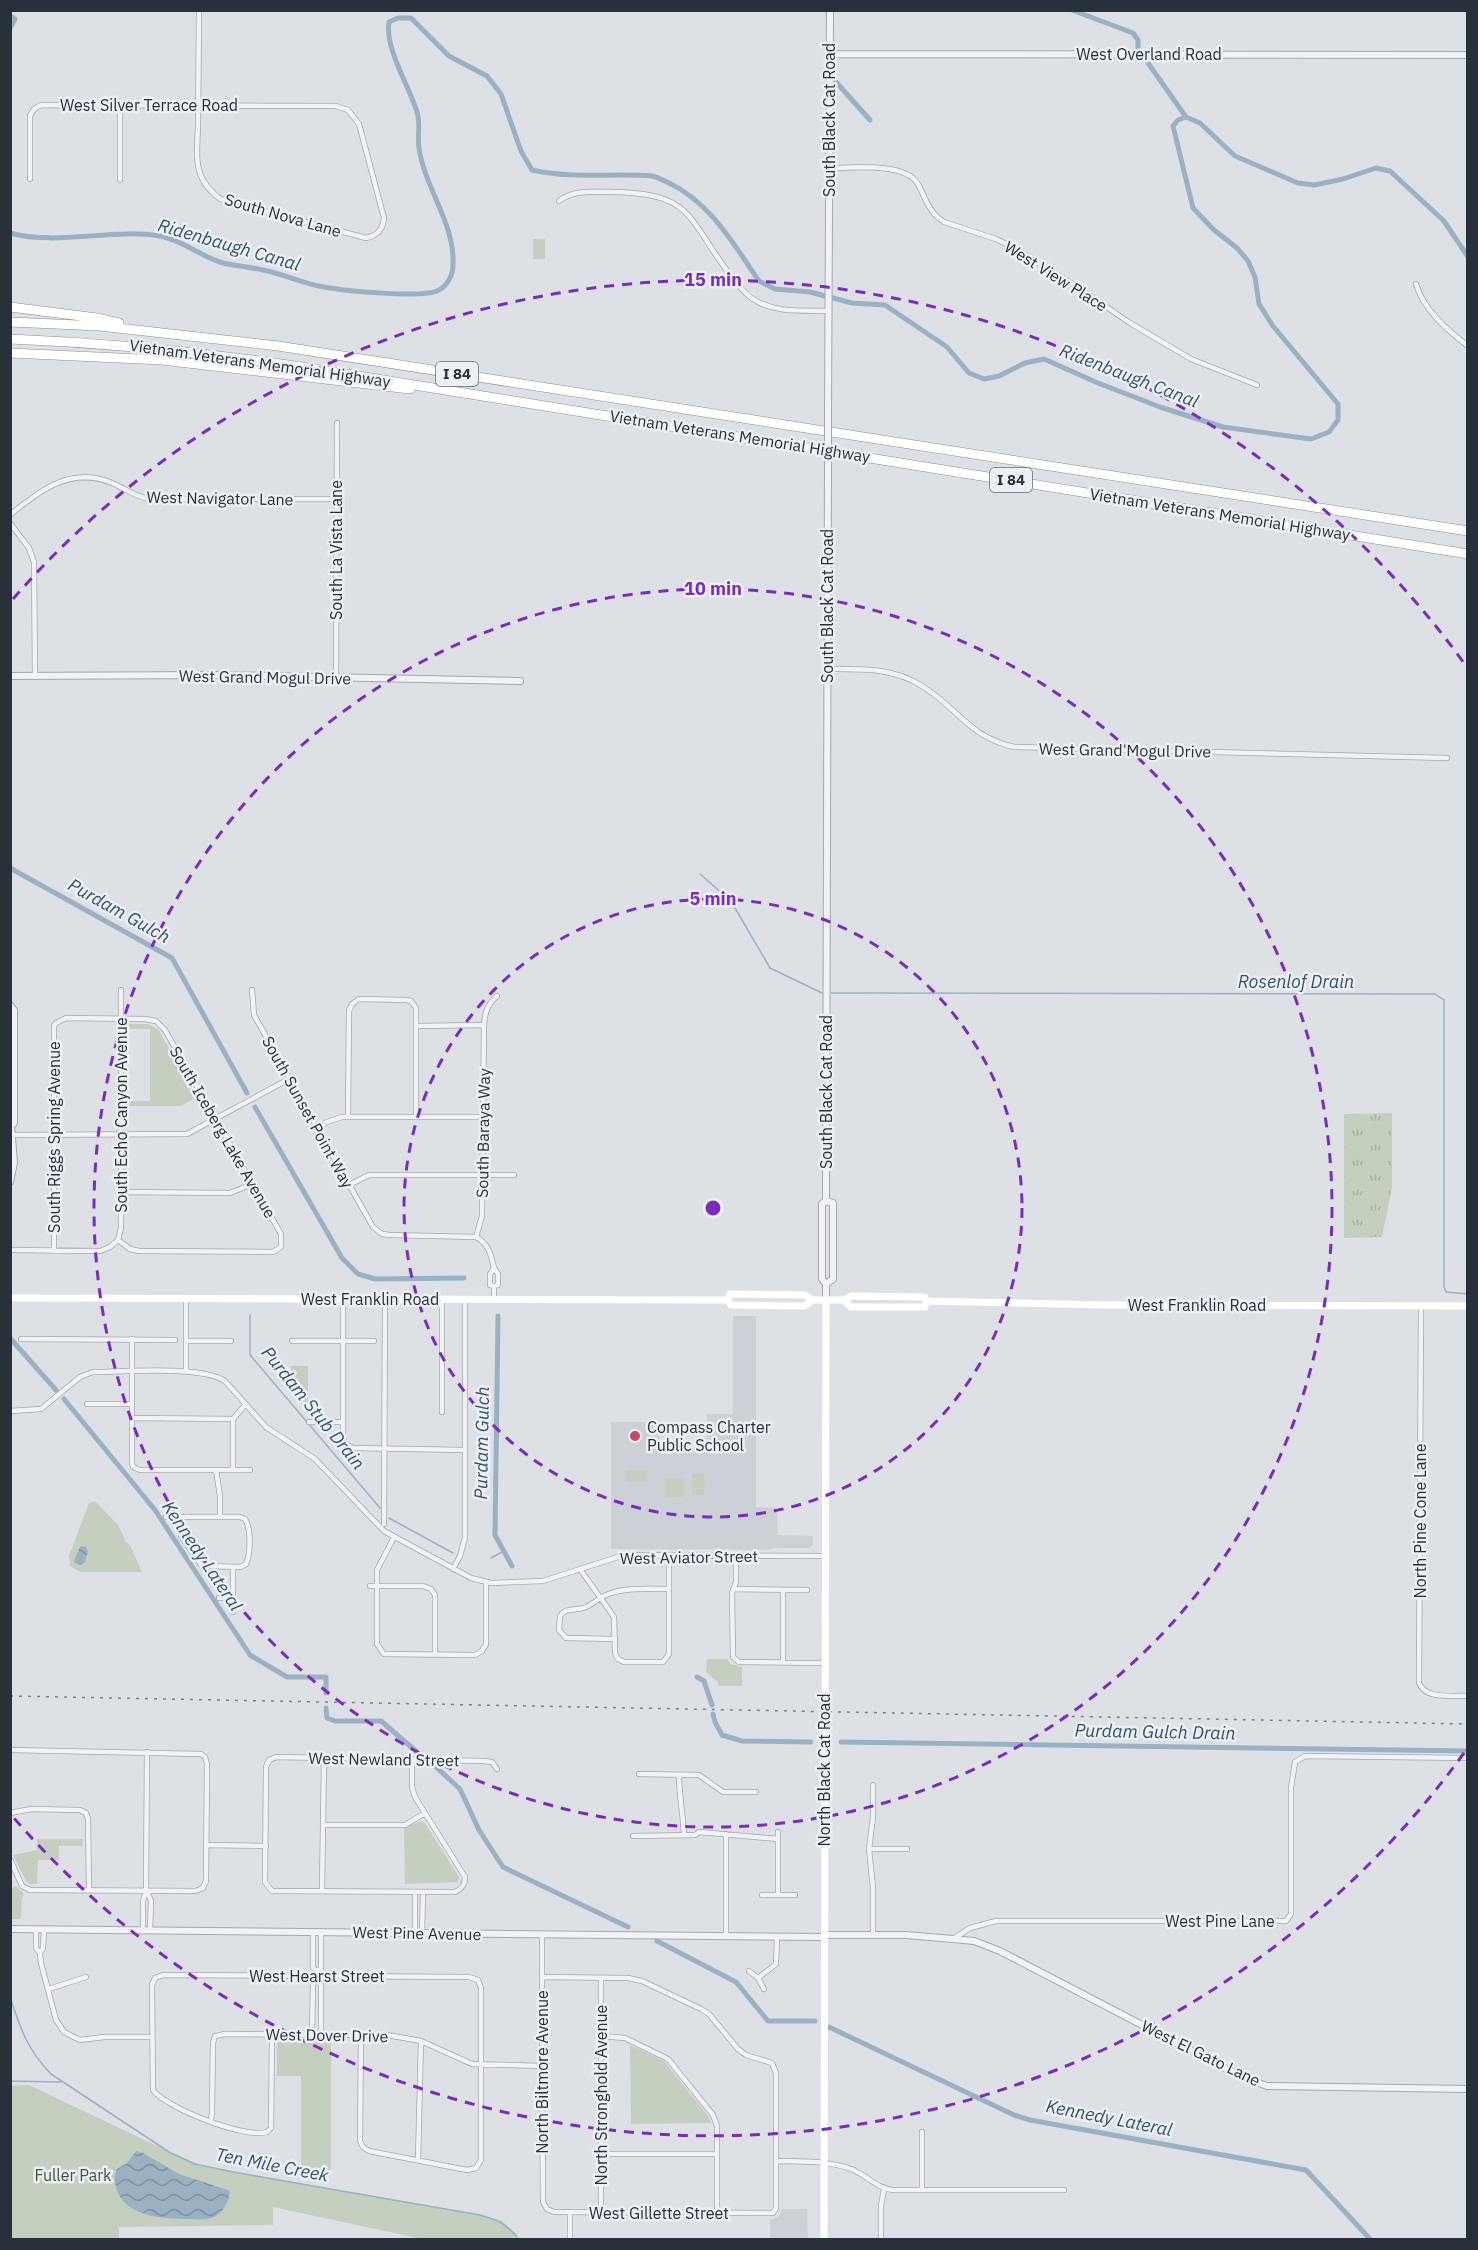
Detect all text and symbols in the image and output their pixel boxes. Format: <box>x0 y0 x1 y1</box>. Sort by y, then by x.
street label: South Black Cat Road <box>819 43 839 197</box>
street label: West Overland Road <box>1076 44 1222 64</box>
street label: West Silver Terrace Road <box>60 95 238 115</box>
street label: South Nova Lane <box>222 189 344 241</box>
water label: Ridenbaugh Canal <box>155 213 303 276</box>
street label: West View Place <box>1001 236 1111 316</box>
text: 15 min <box>684 268 742 291</box>
street label: Vietnam Veterans Memorial Highway <box>128 335 392 391</box>
water label: Ridenbaugh Canal <box>1056 338 1202 413</box>
road number: I 84 <box>436 362 478 386</box>
street label: Vietnam Veterans Memorial Highway <box>608 406 872 466</box>
road number: I 84 <box>990 468 1032 492</box>
street label: South La Vista Lane <box>326 480 346 620</box>
street label: Vietnam Veterans Memorial Highway <box>1088 484 1352 544</box>
street label: West Navigator Lane <box>146 487 294 509</box>
street label: South Black Cat Road <box>817 529 837 683</box>
text: 10 min <box>684 577 742 600</box>
street label: West Grand Mogul Drive <box>179 665 351 689</box>
street label: West Grand Mogul Drive <box>1039 738 1211 762</box>
water label: Purdam Gulch <box>64 873 174 948</box>
text: 5 min <box>689 887 737 910</box>
water label: Rosenlof Drain <box>1238 970 1354 993</box>
street label: South Black Cat Road <box>816 1015 836 1169</box>
street label: South Echo Canyon Avenue <box>111 1017 131 1213</box>
street label: South Sunset Point Way <box>258 1033 358 1191</box>
street label: South Riggs Spring Avenue <box>44 1041 64 1233</box>
street label: South Iceberg Lake Avenue <box>165 1042 281 1222</box>
street label: South Baraya Way <box>472 1068 494 1198</box>
centre of rings <box>703 1198 723 1218</box>
street label: West Franklin Road <box>301 1289 439 1309</box>
street label: West Franklin Road <box>1128 1295 1266 1315</box>
water label: Purdam Stub Drain <box>257 1341 370 1474</box>
water label: Purdam Gulch <box>469 1386 494 1500</box>
place label: Compass Charter Public School <box>647 1417 771 1455</box>
marker: Compass Charter Public School <box>628 1429 642 1443</box>
street label: North Pine Cone Lane <box>1410 1443 1430 1599</box>
water label: Kennedy Lateral <box>157 1496 248 1615</box>
street label: West Aviator Street <box>620 1546 758 1568</box>
street label: North Black Cat Road <box>814 1694 834 1846</box>
water label: Purdam Gulch Drain <box>1074 1719 1236 1744</box>
street label: West Newland Street <box>308 1748 460 1770</box>
street label: West Pine Lane <box>1165 1911 1275 1931</box>
street label: West Pine Avenue <box>353 1922 482 1944</box>
street label: West Hearst Street <box>249 1966 385 1986</box>
street label: North Biltmore Avenue <box>532 1990 552 2154</box>
street label: North Stronghold Avenue <box>591 2004 611 2185</box>
street label: West El Gato Lane <box>1138 2016 1264 2091</box>
street label: West Dover Drive <box>265 2024 389 2046</box>
water label: Kennedy Lateral <box>1044 2094 1174 2141</box>
water label: Ten Mile Creek <box>214 2142 331 2187</box>
park label: Fuller Park <box>34 2165 112 2185</box>
street label: West Gillette Street <box>589 2203 729 2223</box>

